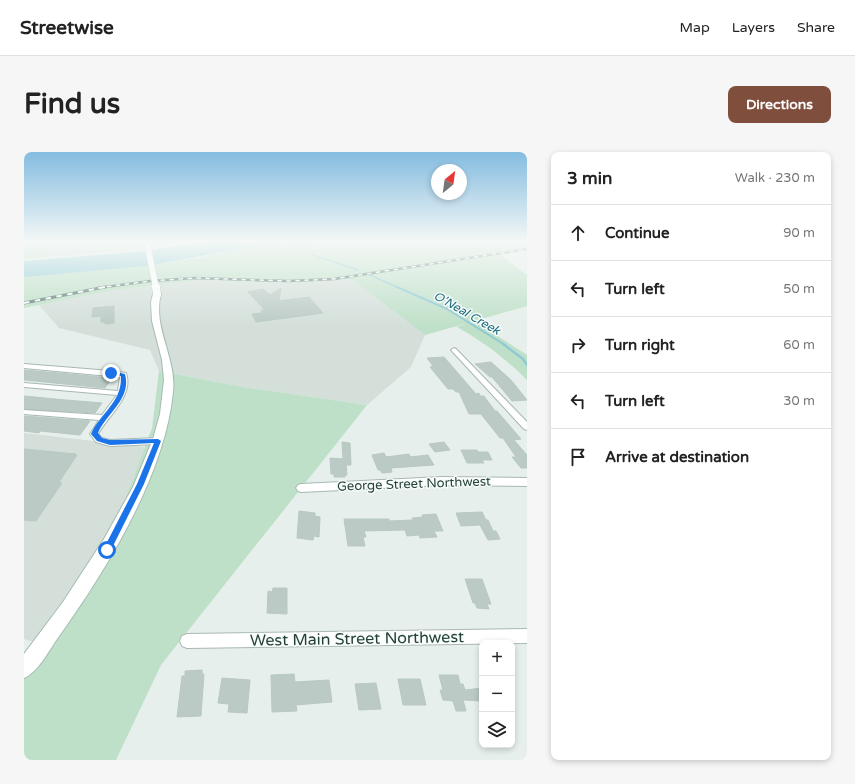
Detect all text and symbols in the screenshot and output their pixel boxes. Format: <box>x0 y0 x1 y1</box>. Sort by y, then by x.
text: Streetwise <box>20 17 114 39</box>
text: Map <box>680 19 710 36</box>
text: Layers <box>732 19 775 36</box>
text: Share <box>797 19 835 36</box>
button: Directions <box>728 86 831 123</box>
text: Find us <box>24 87 120 121</box>
north arrow <box>431 164 467 200</box>
text: 3 min <box>567 168 612 189</box>
text: Walk · 230 m <box>735 170 815 186</box>
icon: ahead <box>567 222 589 244</box>
text: Continue <box>605 224 669 242</box>
text: 90 m <box>783 225 815 241</box>
icon: left <box>567 278 589 300</box>
text: Turn left <box>605 280 665 298</box>
text: 50 m <box>783 281 815 297</box>
water label: O'Neal Creek <box>431 288 504 338</box>
icon: right <box>567 334 589 356</box>
text: Turn right <box>605 336 675 354</box>
text: 60 m <box>783 337 815 353</box>
route end <box>102 364 120 382</box>
icon: left <box>567 390 589 412</box>
text: Turn left <box>605 392 665 410</box>
text: 30 m <box>783 393 815 409</box>
icon: arrive <box>567 446 589 468</box>
text: Arrive at destination <box>605 448 749 466</box>
street label: George Street Northwest <box>337 473 491 495</box>
route start <box>98 541 116 559</box>
street label: West Main Street Northwest <box>250 627 464 651</box>
map controls <box>479 640 515 748</box>
button: + <box>479 640 515 676</box>
button: − <box>479 676 515 712</box>
button: layers <box>479 712 515 748</box>

